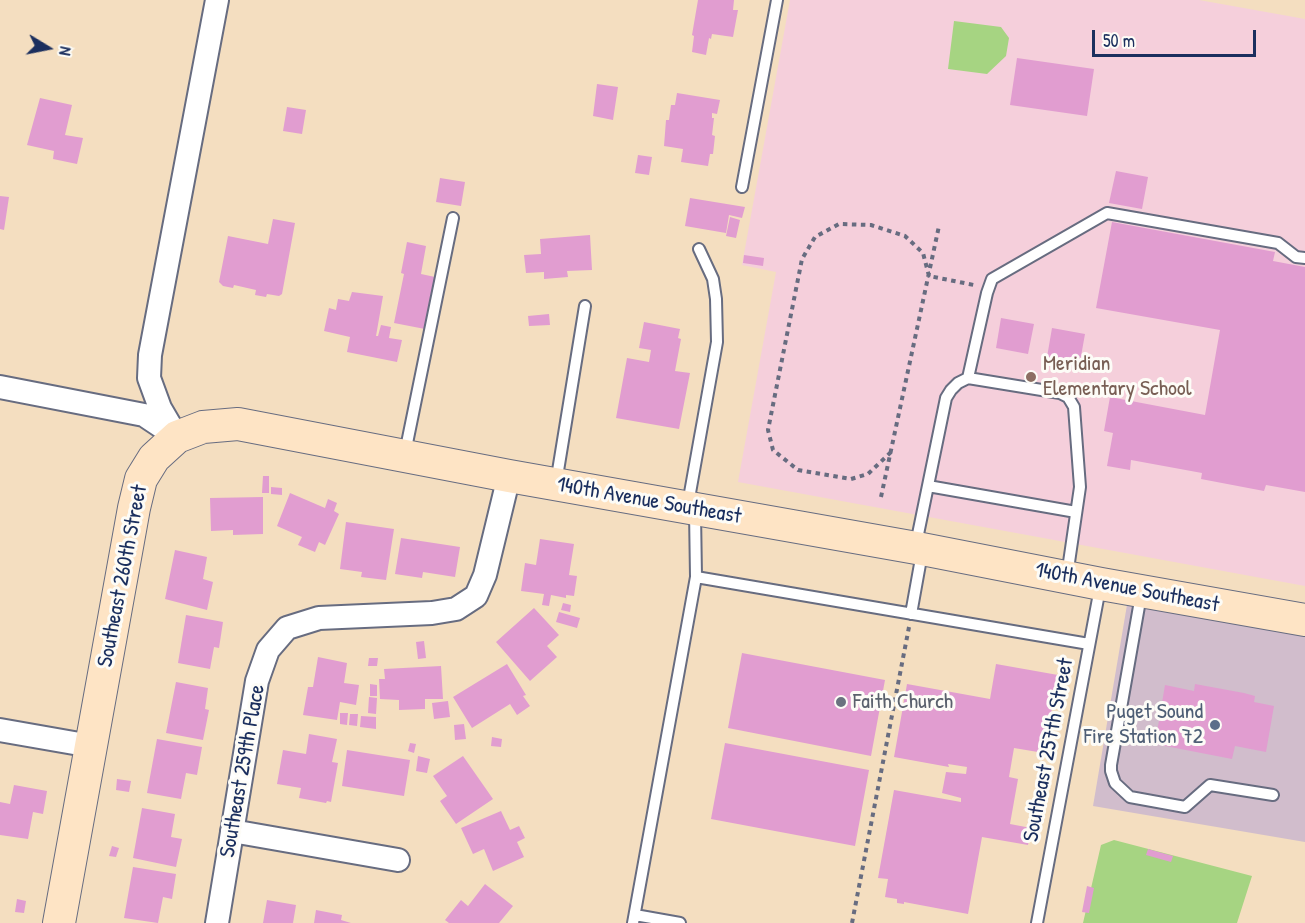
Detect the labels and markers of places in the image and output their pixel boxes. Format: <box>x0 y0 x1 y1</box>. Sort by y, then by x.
place label: Meridian Elementary School <box>1043 351 1191 402</box>
marker: Meridian Elementary School <box>1024 370 1038 384</box>
place label: Faith Church <box>853 689 953 715</box>
marker: Faith Church <box>834 695 848 709</box>
place label: Puget Sound Fire Station 72 <box>1084 699 1203 750</box>
marker: Puget Sound Fire Station 72 <box>1208 718 1222 732</box>

